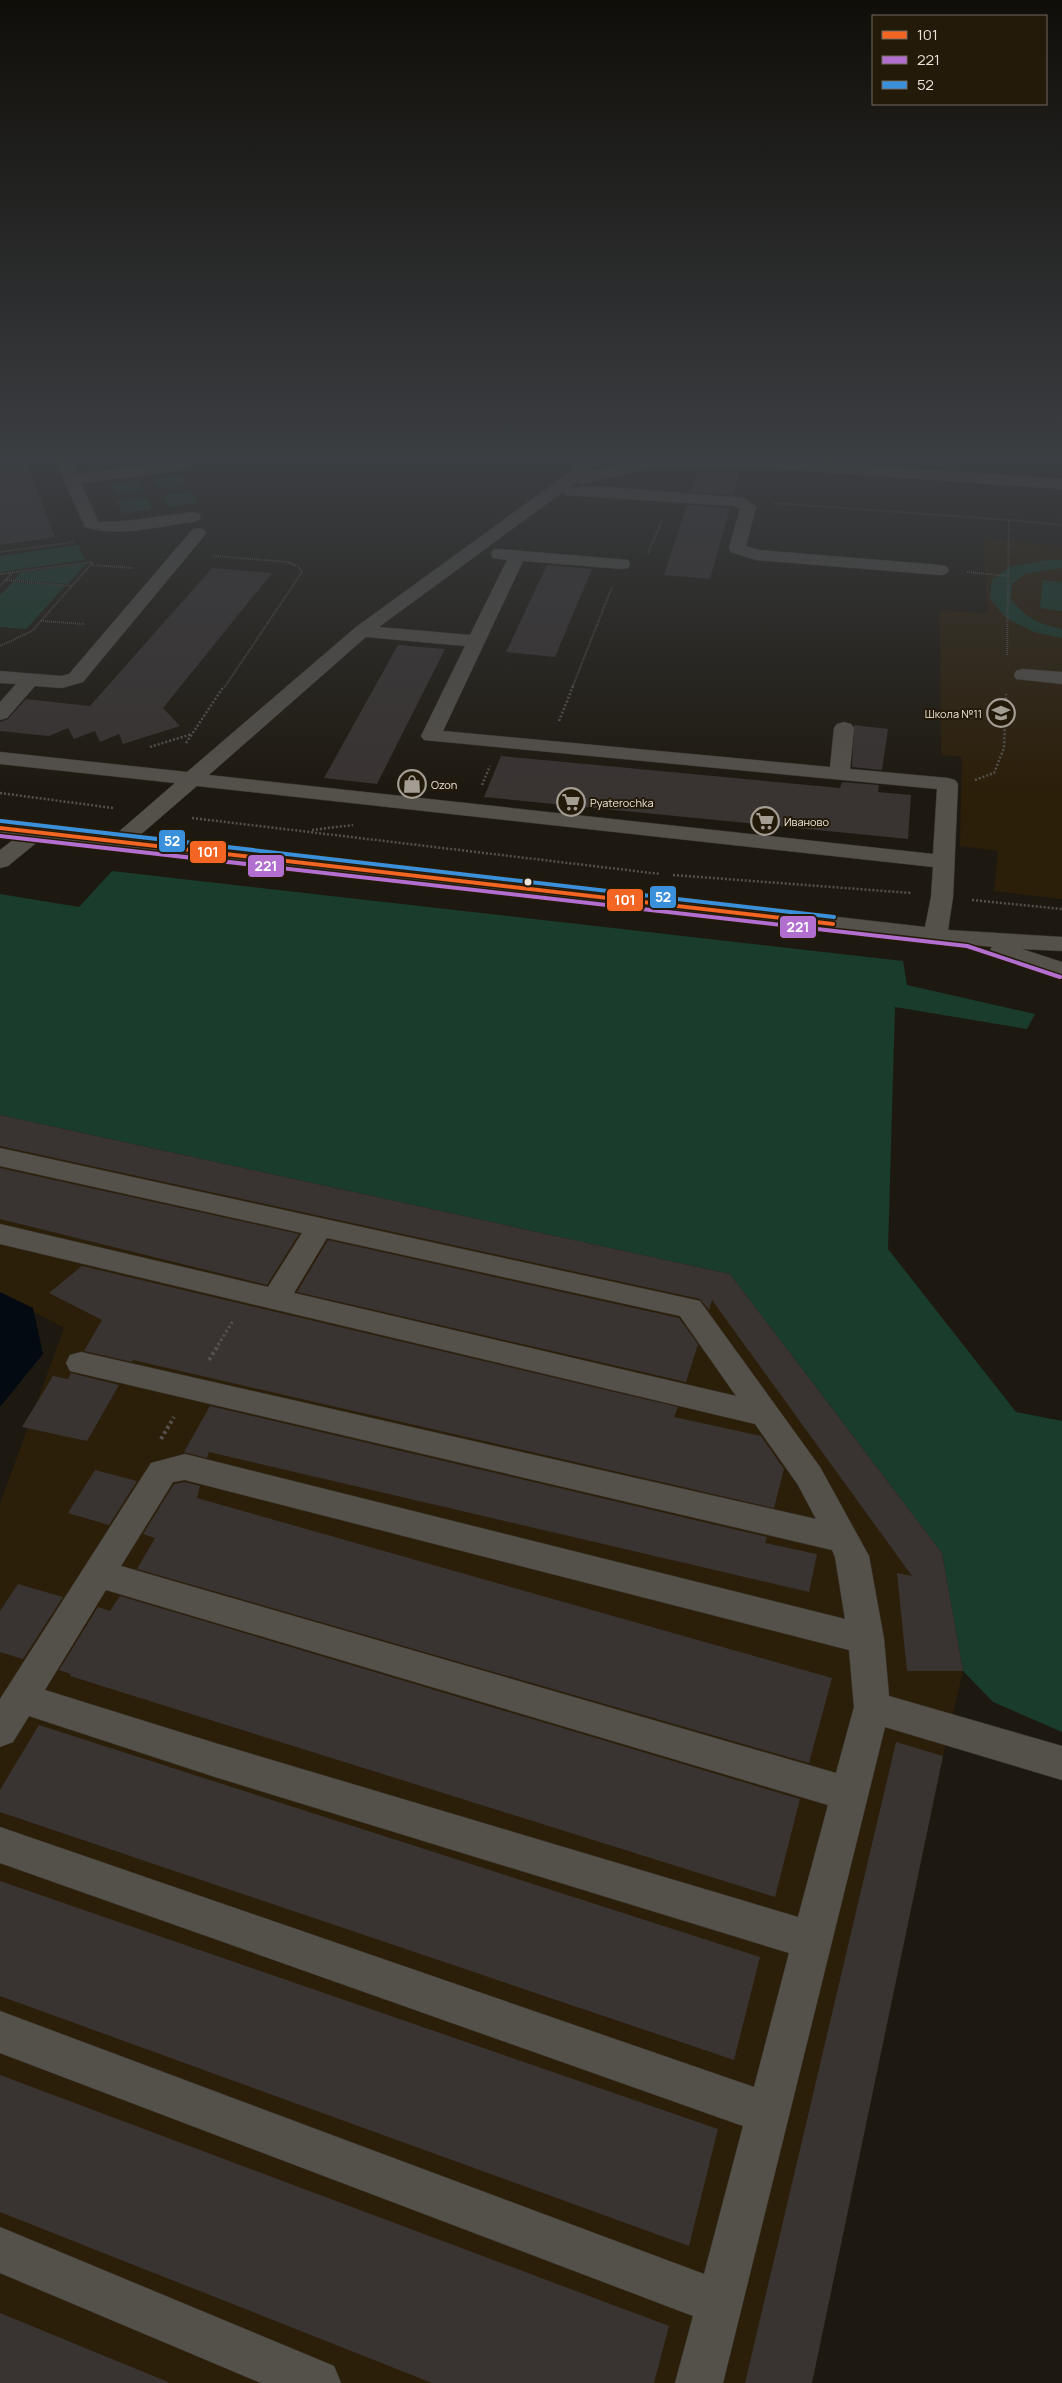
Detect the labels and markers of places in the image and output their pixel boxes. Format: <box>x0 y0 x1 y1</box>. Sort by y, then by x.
school or university icon: Школа №11 <box>986 698 1016 728</box>
place label: Школа №11 <box>925 706 982 721</box>
shop icon: Ozon <box>397 769 427 799</box>
place label: Ozon <box>431 777 457 792</box>
supermarket icon: Pyaterochka <box>556 787 586 817</box>
place label: Pyaterochka <box>590 795 654 810</box>
supermarket icon: Иваново <box>750 806 780 836</box>
place label: Иваново <box>784 814 829 829</box>
unlabelled marker <box>523 877 533 887</box>

